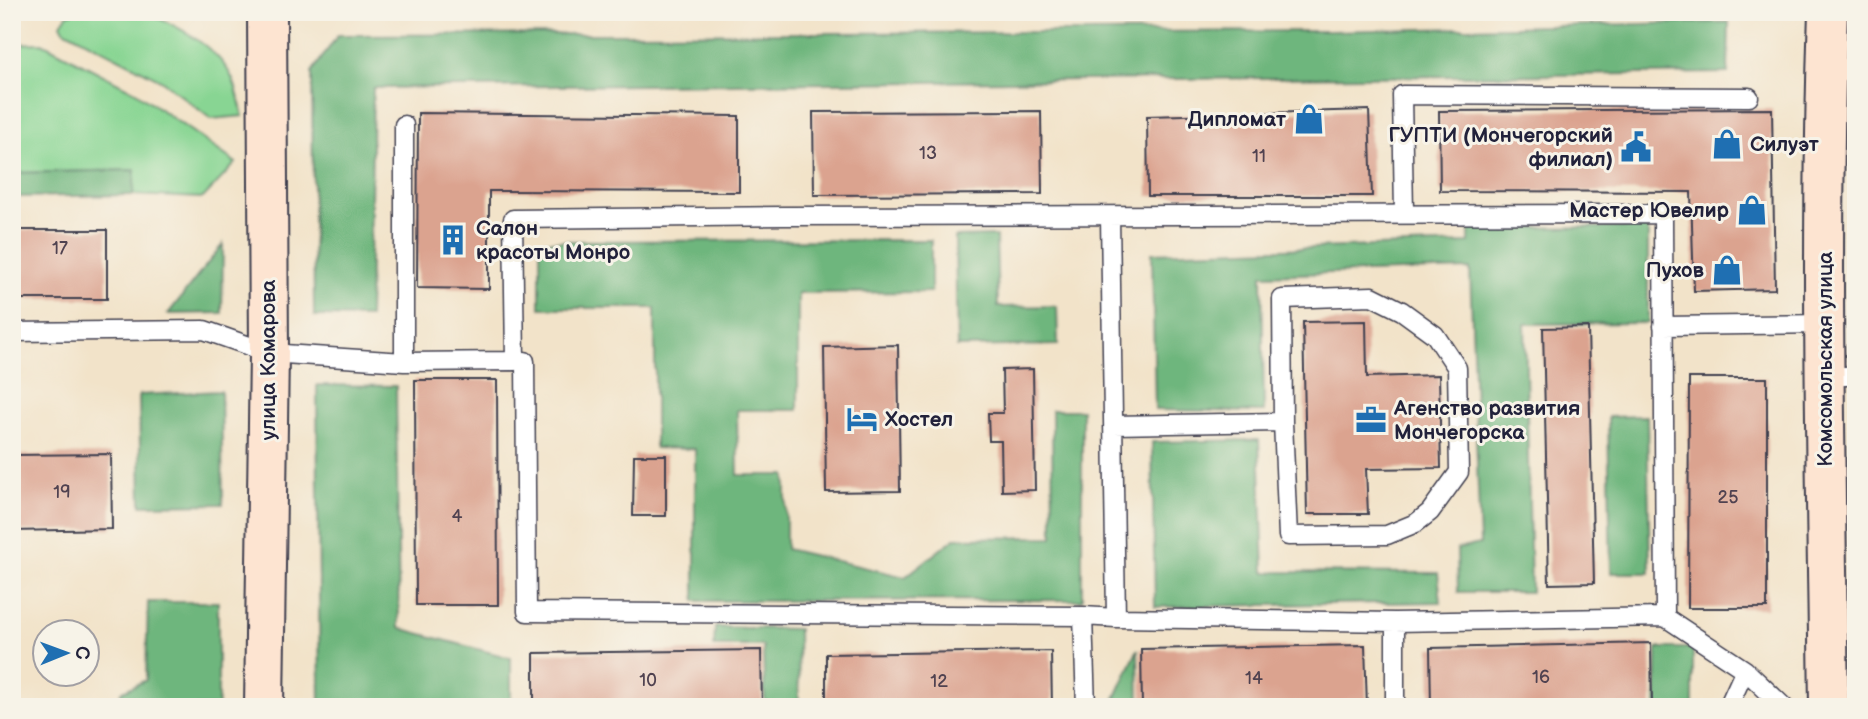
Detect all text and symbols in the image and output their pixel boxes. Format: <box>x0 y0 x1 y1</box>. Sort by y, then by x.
shop icon: Дипломат <box>1292 102 1326 136</box>
place label: Дипломат <box>1188 107 1286 132</box>
place label: ГУПТИ (Мончегорский филиал) <box>1388 123 1613 172</box>
shop icon: Силуэт <box>1710 127 1744 161</box>
public building icon: ГУПТИ (Мончегорский филиал) <box>1619 130 1653 164</box>
place label: Силуэт <box>1750 132 1819 157</box>
house number: 13 <box>919 143 937 164</box>
house number: 11 <box>1252 146 1266 167</box>
shop icon: Мастер Ювелир <box>1735 193 1769 227</box>
place label: Мастер Ювелир <box>1569 198 1730 223</box>
place label: Салон красоты Монро <box>476 216 630 265</box>
building icon: Салон красоты Монро <box>436 223 470 257</box>
house number: 17 <box>52 238 68 259</box>
street label: Комсомольская улица <box>1813 251 1838 467</box>
shop icon: Пухов <box>1710 253 1744 287</box>
place label: Пухов <box>1646 258 1705 283</box>
street label: улица Комарова <box>256 279 281 440</box>
place label: Агенство развития Мончегорска <box>1393 396 1580 445</box>
hotel icon: Хостел <box>845 402 879 436</box>
office icon: Агенство развития Мончегорска <box>1354 403 1388 437</box>
place label: Хостел <box>884 407 953 432</box>
house number: 19 <box>53 482 71 503</box>
house number: 25 <box>1718 487 1738 508</box>
house number: 4 <box>452 506 463 527</box>
north arrow <box>32 618 102 688</box>
text: С <box>70 646 93 660</box>
house number: 16 <box>1532 667 1550 688</box>
house number: 14 <box>1245 668 1263 689</box>
house number: 10 <box>639 670 657 691</box>
house number: 12 <box>930 671 948 692</box>

